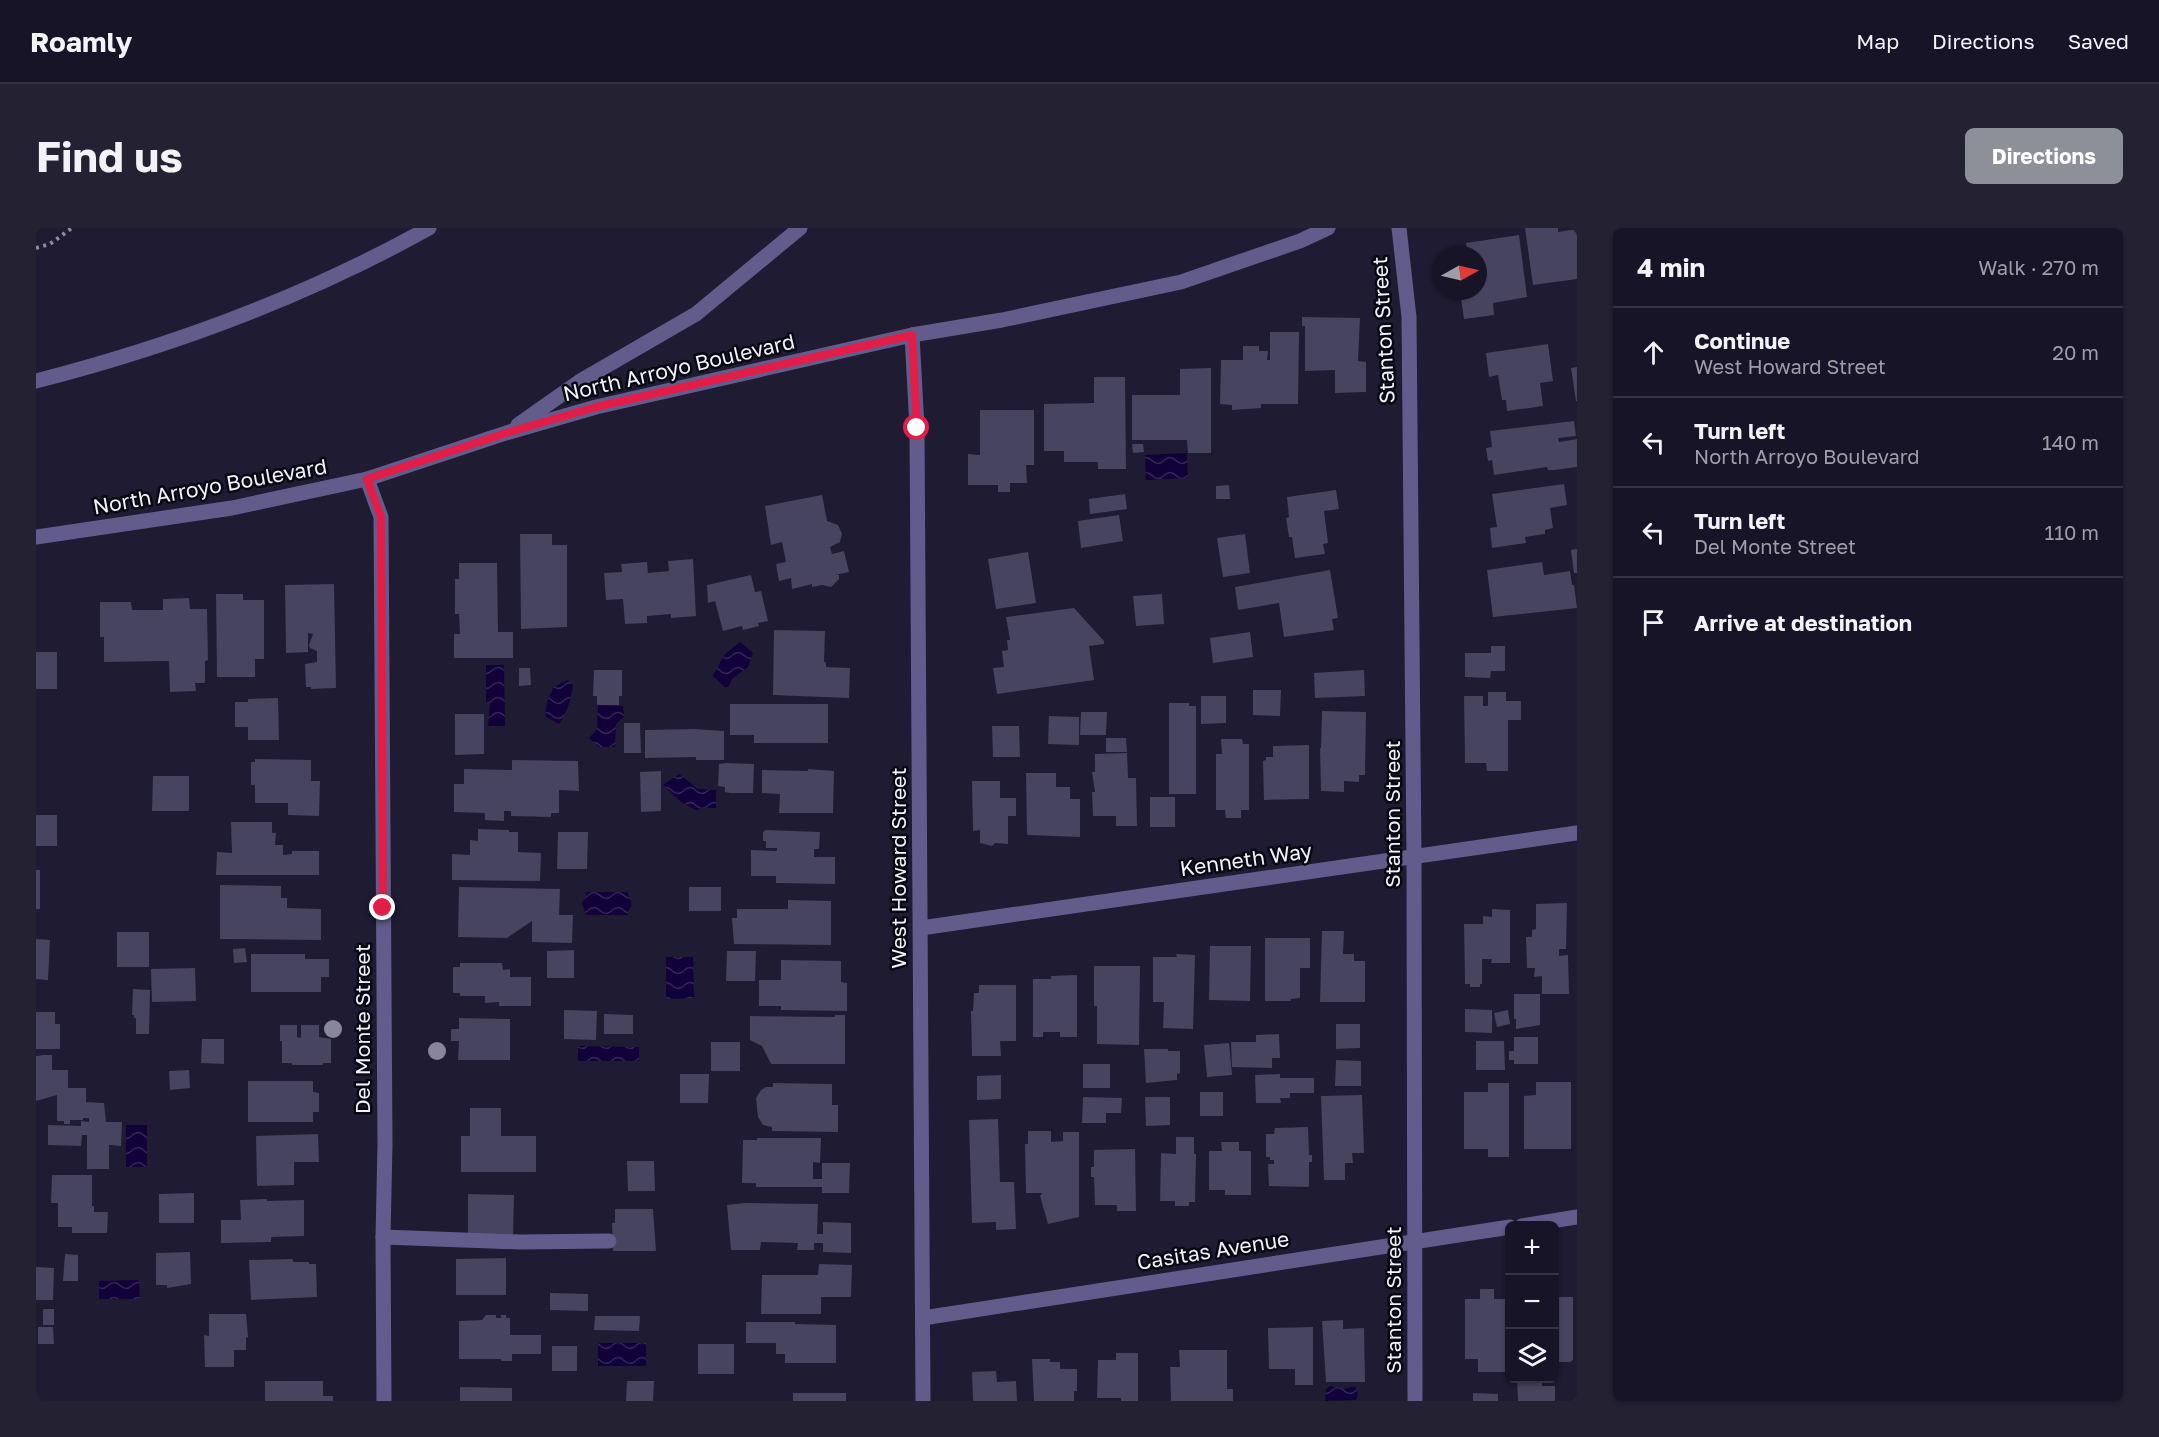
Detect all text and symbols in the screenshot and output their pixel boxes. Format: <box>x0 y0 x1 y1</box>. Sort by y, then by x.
text: Roamly <box>30 25 132 58</box>
text: Map <box>1856 28 1899 54</box>
text: Directions <box>1932 28 2035 54</box>
text: Saved <box>2068 28 2129 54</box>
button: Directions <box>1965 128 2123 184</box>
text: Find us <box>36 131 183 181</box>
north arrow <box>1433 246 1487 300</box>
text: 4 min <box>1637 252 1705 283</box>
text: Walk · 270 m <box>1978 255 2099 279</box>
street label: Stanton Street <box>1366 256 1400 404</box>
text: Continue <box>1694 327 1790 354</box>
street label: North Arroyo Boulevard <box>560 328 797 406</box>
icon: ahead <box>1637 336 1670 369</box>
text: 20 m <box>2052 340 2099 364</box>
text: West Howard Street <box>1694 354 1886 378</box>
route start <box>903 414 929 440</box>
text: Turn left <box>1694 417 1785 444</box>
icon: left <box>1637 426 1670 459</box>
text: 140 m <box>2042 430 2099 454</box>
text: North Arroyo Boulevard <box>1694 444 1920 468</box>
street label: North Arroyo Boulevard <box>91 453 329 519</box>
text: Turn left <box>1694 507 1785 534</box>
icon: left <box>1637 516 1670 549</box>
text: 110 m <box>2045 520 2099 544</box>
text: Del Monte Street <box>1694 534 1856 558</box>
icon: arrive <box>1637 606 1670 639</box>
text: Arrive at destination <box>1694 609 1912 636</box>
street label: Stanton Street <box>1379 740 1405 888</box>
street label: West Howard Street <box>885 767 911 969</box>
street label: Kenneth Way <box>1178 837 1314 881</box>
route end <box>369 894 395 920</box>
street label: Del Monte Street <box>349 944 375 1114</box>
map controls <box>1505 1221 1559 1383</box>
button: + <box>1505 1221 1559 1275</box>
street label: Casitas Avenue <box>1135 1225 1291 1275</box>
street label: Stanton Street <box>1380 1226 1406 1374</box>
button: − <box>1505 1275 1559 1329</box>
button: layers <box>1505 1329 1559 1383</box>

